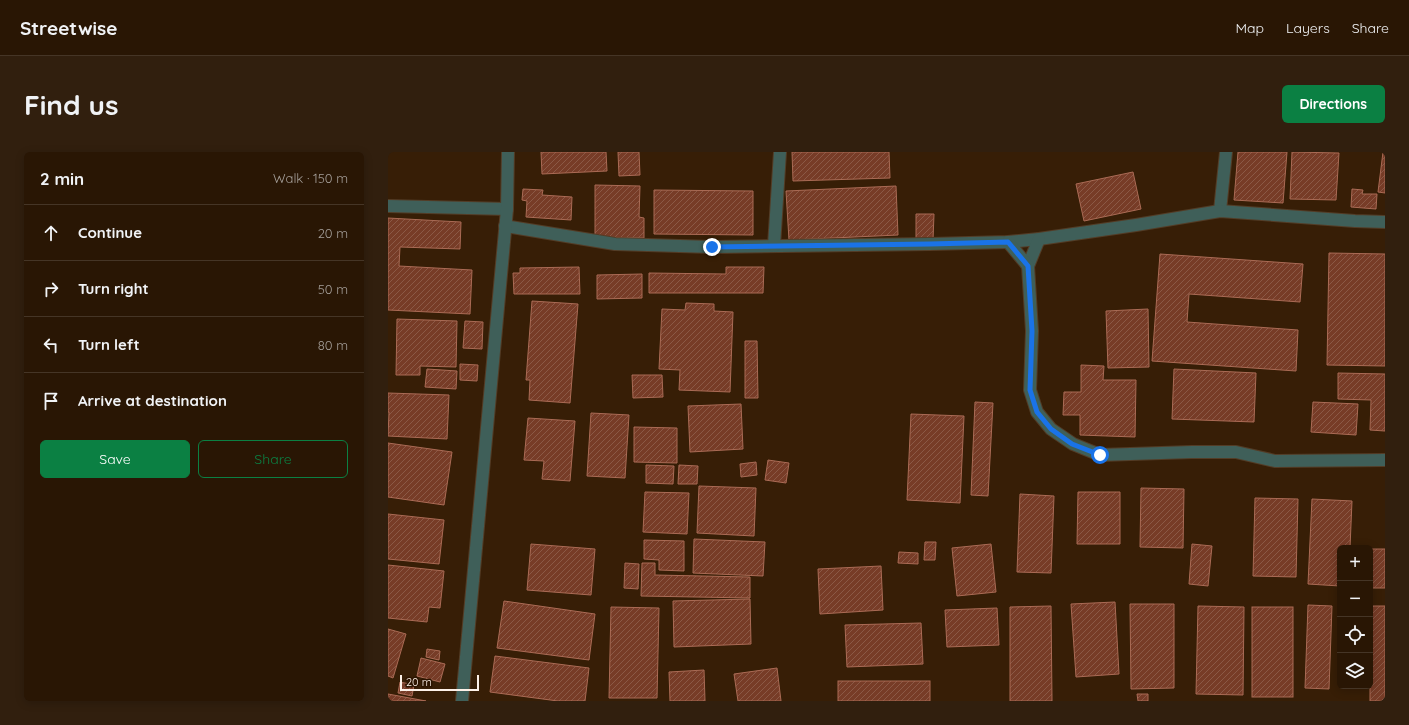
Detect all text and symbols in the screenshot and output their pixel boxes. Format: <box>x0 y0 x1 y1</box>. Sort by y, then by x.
text: Streetwise <box>20 16 117 40</box>
text: Map <box>1235 19 1264 37</box>
text: Layers <box>1286 19 1330 37</box>
text: Share <box>1352 19 1389 37</box>
button: Directions <box>1282 85 1385 123</box>
text: Find us <box>24 87 118 122</box>
text: 2 min <box>40 168 84 189</box>
text: Walk · 150 m <box>273 170 348 186</box>
icon: ahead <box>40 222 62 244</box>
text: Continue <box>78 223 142 242</box>
text: 20 m <box>318 225 348 241</box>
route end <box>703 238 721 256</box>
icon: right <box>40 278 62 300</box>
text: Turn right <box>78 279 149 298</box>
text: 50 m <box>318 281 348 297</box>
icon: left <box>40 334 62 356</box>
text: Turn left <box>78 335 140 354</box>
text: 80 m <box>318 337 348 353</box>
icon: arrive <box>40 390 62 412</box>
text: Arrive at destination <box>78 391 227 410</box>
button: Save <box>40 440 190 478</box>
button: Share <box>198 440 348 478</box>
route start <box>1091 446 1109 464</box>
map controls <box>1337 545 1373 689</box>
button: + <box>1337 545 1373 581</box>
button: − <box>1337 581 1373 617</box>
button: locate <box>1337 617 1373 653</box>
button: layers <box>1337 653 1373 689</box>
scale bar <box>400 673 479 692</box>
text: 20 m <box>406 675 432 689</box>

